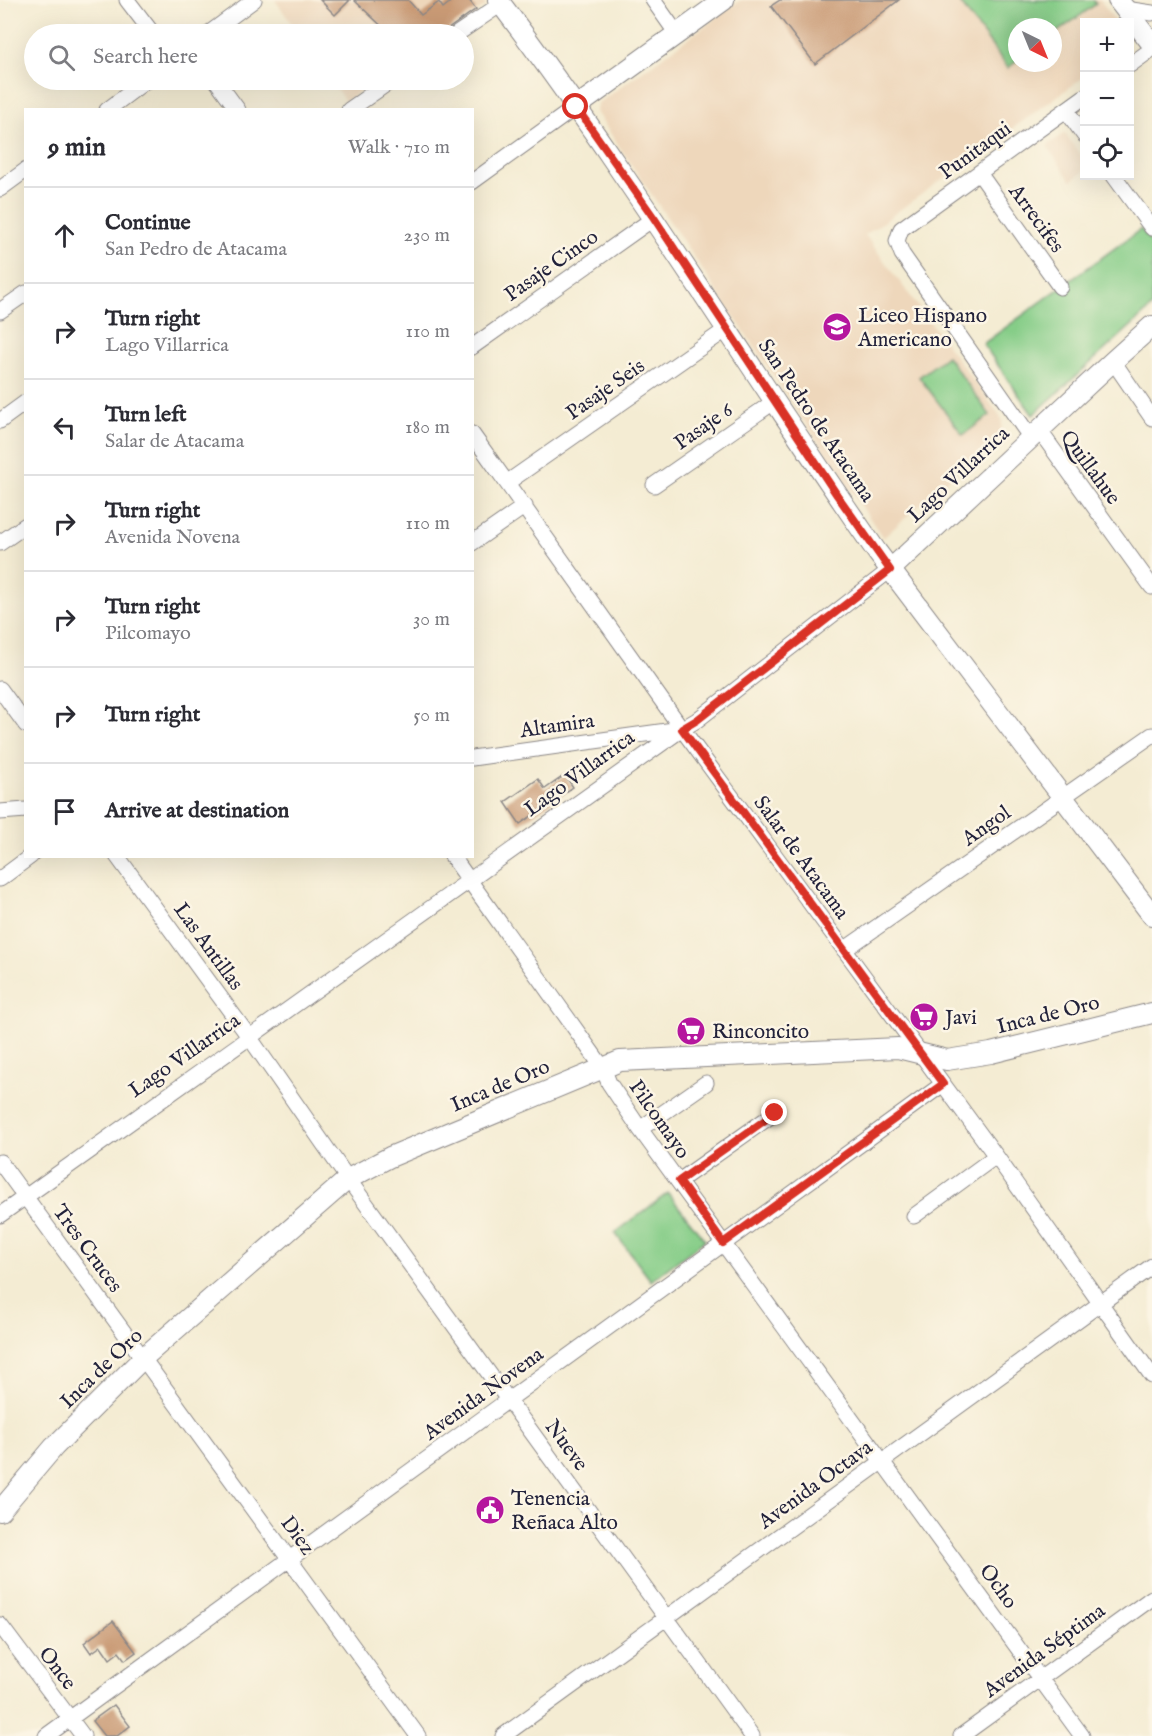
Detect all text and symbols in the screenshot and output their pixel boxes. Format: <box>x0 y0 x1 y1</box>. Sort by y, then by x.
north arrow <box>1008 18 1062 72</box>
map controls <box>1080 18 1134 180</box>
button: + <box>1080 18 1134 72</box>
search box <box>24 24 474 90</box>
icon: search <box>45 41 78 74</box>
text: Search here <box>93 43 198 71</box>
button: − <box>1080 72 1134 126</box>
route start <box>562 93 588 119</box>
street label: Punitaqui <box>934 116 1017 187</box>
button: locate <box>1080 126 1134 180</box>
text: 9 min <box>48 131 106 164</box>
text: Walk · 710 m <box>348 135 450 160</box>
street label: Arrecifes <box>1001 178 1070 259</box>
text: Continue <box>105 209 191 237</box>
icon: ahead <box>48 219 81 252</box>
text: 230 m <box>404 223 450 248</box>
street label: Pasaje Cinco <box>500 224 604 308</box>
text: San Pedro de Atacama <box>105 237 287 262</box>
place label: Liceo Hispano Americano <box>857 303 987 354</box>
text: Turn right <box>105 305 200 333</box>
school or university icon: Liceo Hispano Americano <box>821 311 853 343</box>
icon: right <box>48 315 81 348</box>
text: 110 m <box>406 319 450 344</box>
text: Lago Villarrica <box>105 333 229 358</box>
street label: San Pedro de Atacama <box>751 334 881 508</box>
street label: Pasaje Seis <box>561 353 651 427</box>
street label: Pasaje 6 <box>669 397 739 457</box>
text: Turn left <box>105 401 187 429</box>
icon: left <box>48 411 81 444</box>
text: 180 m <box>405 415 450 440</box>
street label: Lago Villarrica <box>902 420 1017 529</box>
street label: Quillahue <box>1054 425 1126 511</box>
text: Salar de Atacama <box>105 429 244 454</box>
text: Turn right <box>105 497 200 525</box>
icon: right <box>48 507 81 540</box>
text: 110 m <box>406 511 450 536</box>
text: Avenida Novena <box>105 525 240 550</box>
text: Turn right <box>105 593 200 621</box>
icon: right <box>48 603 81 636</box>
text: 30 m <box>413 607 450 632</box>
text: Pilcomayo <box>105 621 191 646</box>
icon: right <box>48 699 81 732</box>
text: Turn right <box>105 701 200 729</box>
text: 50 m <box>413 703 450 728</box>
street label: Altamira <box>517 708 597 745</box>
street label: Lago Villarrica <box>519 724 641 823</box>
street label: Salar de Atacama <box>747 791 855 926</box>
icon: arrive <box>48 795 81 828</box>
text: Arrive at destination <box>105 797 289 825</box>
street label: Angol <box>956 800 1017 853</box>
street label: Las Antillas <box>167 898 249 996</box>
street label: Inca de Oro <box>994 990 1102 1041</box>
supermarket icon: Javi <box>908 1001 940 1033</box>
place label: Javi <box>943 1005 977 1032</box>
street label: Lago Villarrica <box>124 1007 247 1105</box>
supermarket icon: Rinconcito <box>675 1015 707 1047</box>
place label: Rinconcito <box>712 1019 809 1046</box>
street label: Inca de Oro <box>447 1053 554 1119</box>
street label: Pilcomayo <box>622 1075 696 1165</box>
route end <box>761 1099 787 1125</box>
street label: Tres Cruces <box>46 1199 128 1298</box>
street label: Inca de Oro <box>55 1323 149 1415</box>
street label: Avenida Novena <box>418 1341 550 1447</box>
street label: Nueve <box>538 1415 594 1477</box>
street label: Avenida Octava <box>753 1434 879 1536</box>
place label: Tenencia Reñaca Alto <box>511 1486 618 1537</box>
public building icon: Tenencia Reñaca Alto <box>474 1494 506 1526</box>
street label: Diez <box>274 1511 320 1561</box>
street label: Ocho <box>973 1559 1023 1615</box>
street label: Avenida Séptima <box>978 1597 1112 1705</box>
street label: Once <box>32 1642 82 1696</box>

